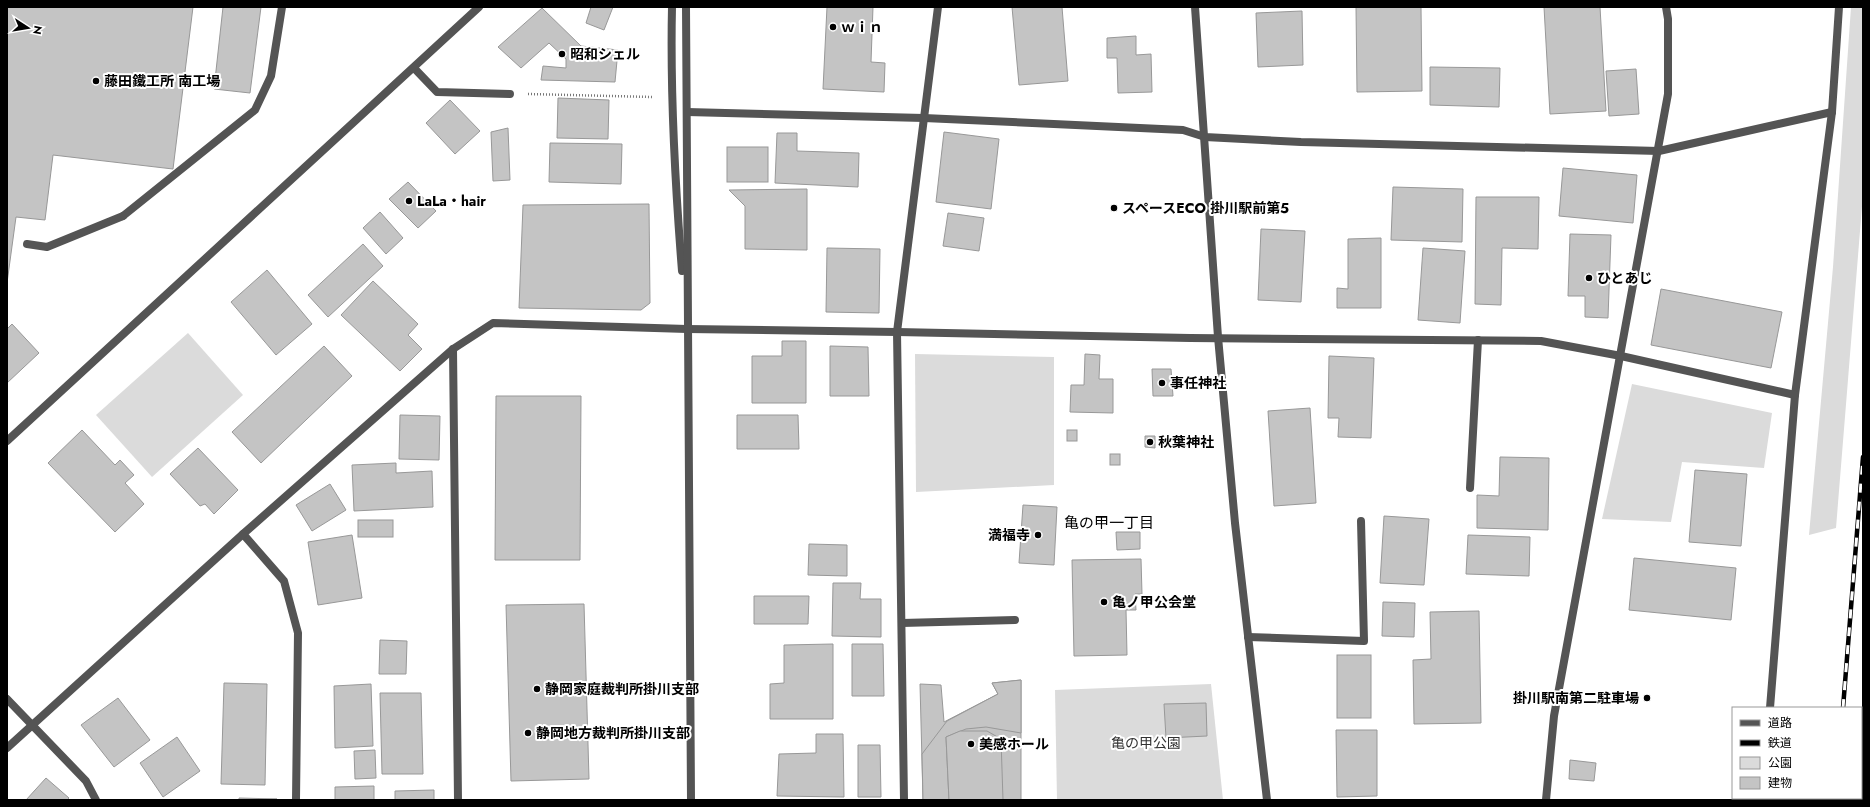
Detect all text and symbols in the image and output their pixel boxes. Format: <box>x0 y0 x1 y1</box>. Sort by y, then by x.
north arrow <box>8 8 48 48</box>
place label: ｗｉｎ <box>841 17 883 37</box>
marker: ｗｉｎ <box>828 22 838 32</box>
text: N <box>29 24 47 36</box>
place label: 昭和シェル <box>570 44 640 64</box>
marker: 昭和シェル <box>557 49 567 59</box>
place label: 藤田鐵工所 南工場 <box>104 71 220 91</box>
marker: 藤田鐵工所 南工場 <box>91 76 101 86</box>
place label: LaLa・hair <box>417 191 486 211</box>
marker: LaLa・hair <box>404 196 414 206</box>
place label: スペースECO 掛川駅前第５ <box>1122 198 1289 218</box>
marker: スペースECO 掛川駅前第５ <box>1109 203 1119 213</box>
place label: ひとあじ <box>1597 268 1653 288</box>
marker: ひとあじ <box>1584 273 1594 283</box>
place label: 事任神社 <box>1170 373 1226 393</box>
marker: 事任神社 <box>1157 378 1167 388</box>
place label: 秋葉神社 <box>1158 432 1214 452</box>
marker: 秋葉神社 <box>1145 437 1155 447</box>
district label: 亀の甲一丁目 <box>1064 512 1154 534</box>
place label: 満福寺 <box>988 525 1030 545</box>
marker: 満福寺 <box>1033 530 1043 540</box>
place label: 亀ノ甲公会堂 <box>1112 592 1196 612</box>
marker: 亀ノ甲公会堂 <box>1099 597 1109 607</box>
place label: 静岡家庭裁判所掛川支部 <box>545 679 699 699</box>
marker: 静岡家庭裁判所掛川支部 <box>532 684 542 694</box>
place label: 掛川駅南第二駐車場 <box>1513 688 1639 708</box>
marker: 掛川駅南第二駐車場 <box>1642 693 1652 703</box>
legend <box>1732 707 1862 799</box>
text: 道路 <box>1768 714 1792 732</box>
place label: 静岡地方裁判所掛川支部 <box>536 723 690 743</box>
marker: 静岡地方裁判所掛川支部 <box>523 728 533 738</box>
park label: 亀の甲公園 <box>1111 733 1181 753</box>
place label: 美感ホール <box>979 734 1049 754</box>
text: 鉄道 <box>1768 734 1792 752</box>
marker: 美感ホール <box>966 739 976 749</box>
text: 公園 <box>1768 754 1792 772</box>
text: 建物 <box>1768 774 1792 792</box>

